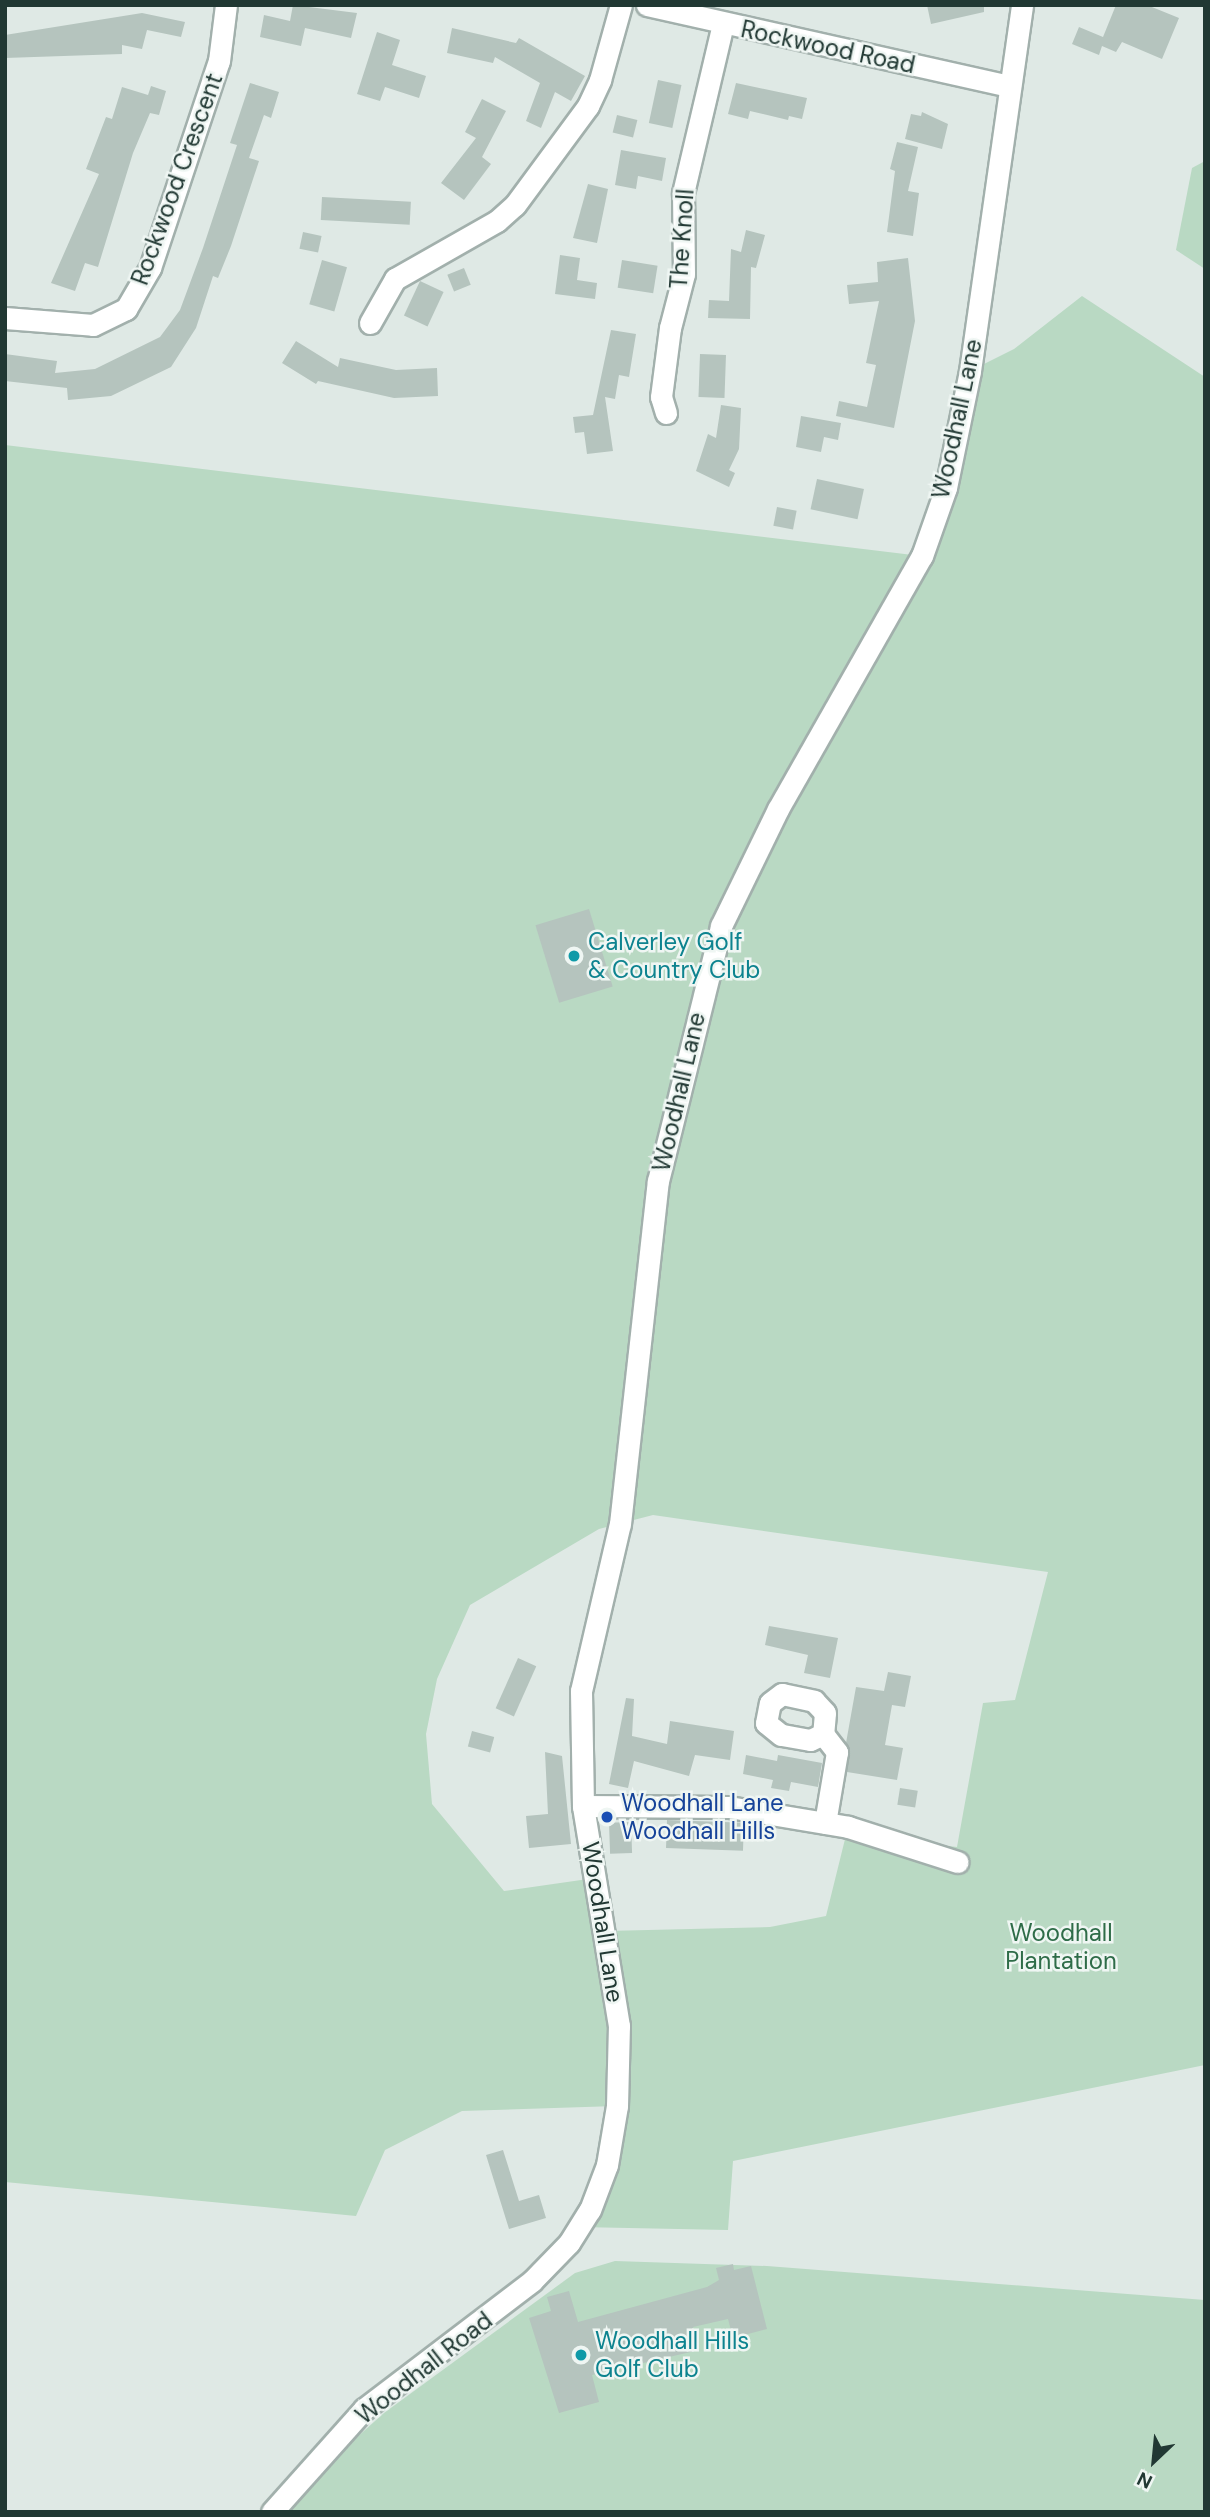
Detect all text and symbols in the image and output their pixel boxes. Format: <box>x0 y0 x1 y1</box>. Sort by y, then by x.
street label: Rockwood Road <box>738 14 918 80</box>
street label: Rockwood Crescent <box>125 69 229 289</box>
street label: The Knoll <box>664 188 700 290</box>
street label: Woodhall Lane <box>926 336 988 502</box>
place label: Calverley Golf & Country Club <box>588 928 760 984</box>
marker: Calverley Golf & Country Club <box>566 948 582 964</box>
street label: Woodhall Lane <box>647 1010 711 1174</box>
place label: Woodhall Lane Woodhall Hills <box>621 1789 784 1845</box>
marker: Woodhall Lane Woodhall Hills <box>599 1809 615 1825</box>
street label: Woodhall Lane <box>576 1839 630 2005</box>
park label: Woodhall Plantation <box>1005 1919 1117 1975</box>
street label: Woodhall Road <box>350 2306 498 2430</box>
place label: Woodhall Hills Golf Club <box>595 2327 749 2383</box>
marker: Woodhall Hills Golf Club <box>573 2347 589 2363</box>
north arrow <box>1119 2426 1189 2496</box>
text: N <box>1133 2466 1156 2495</box>

